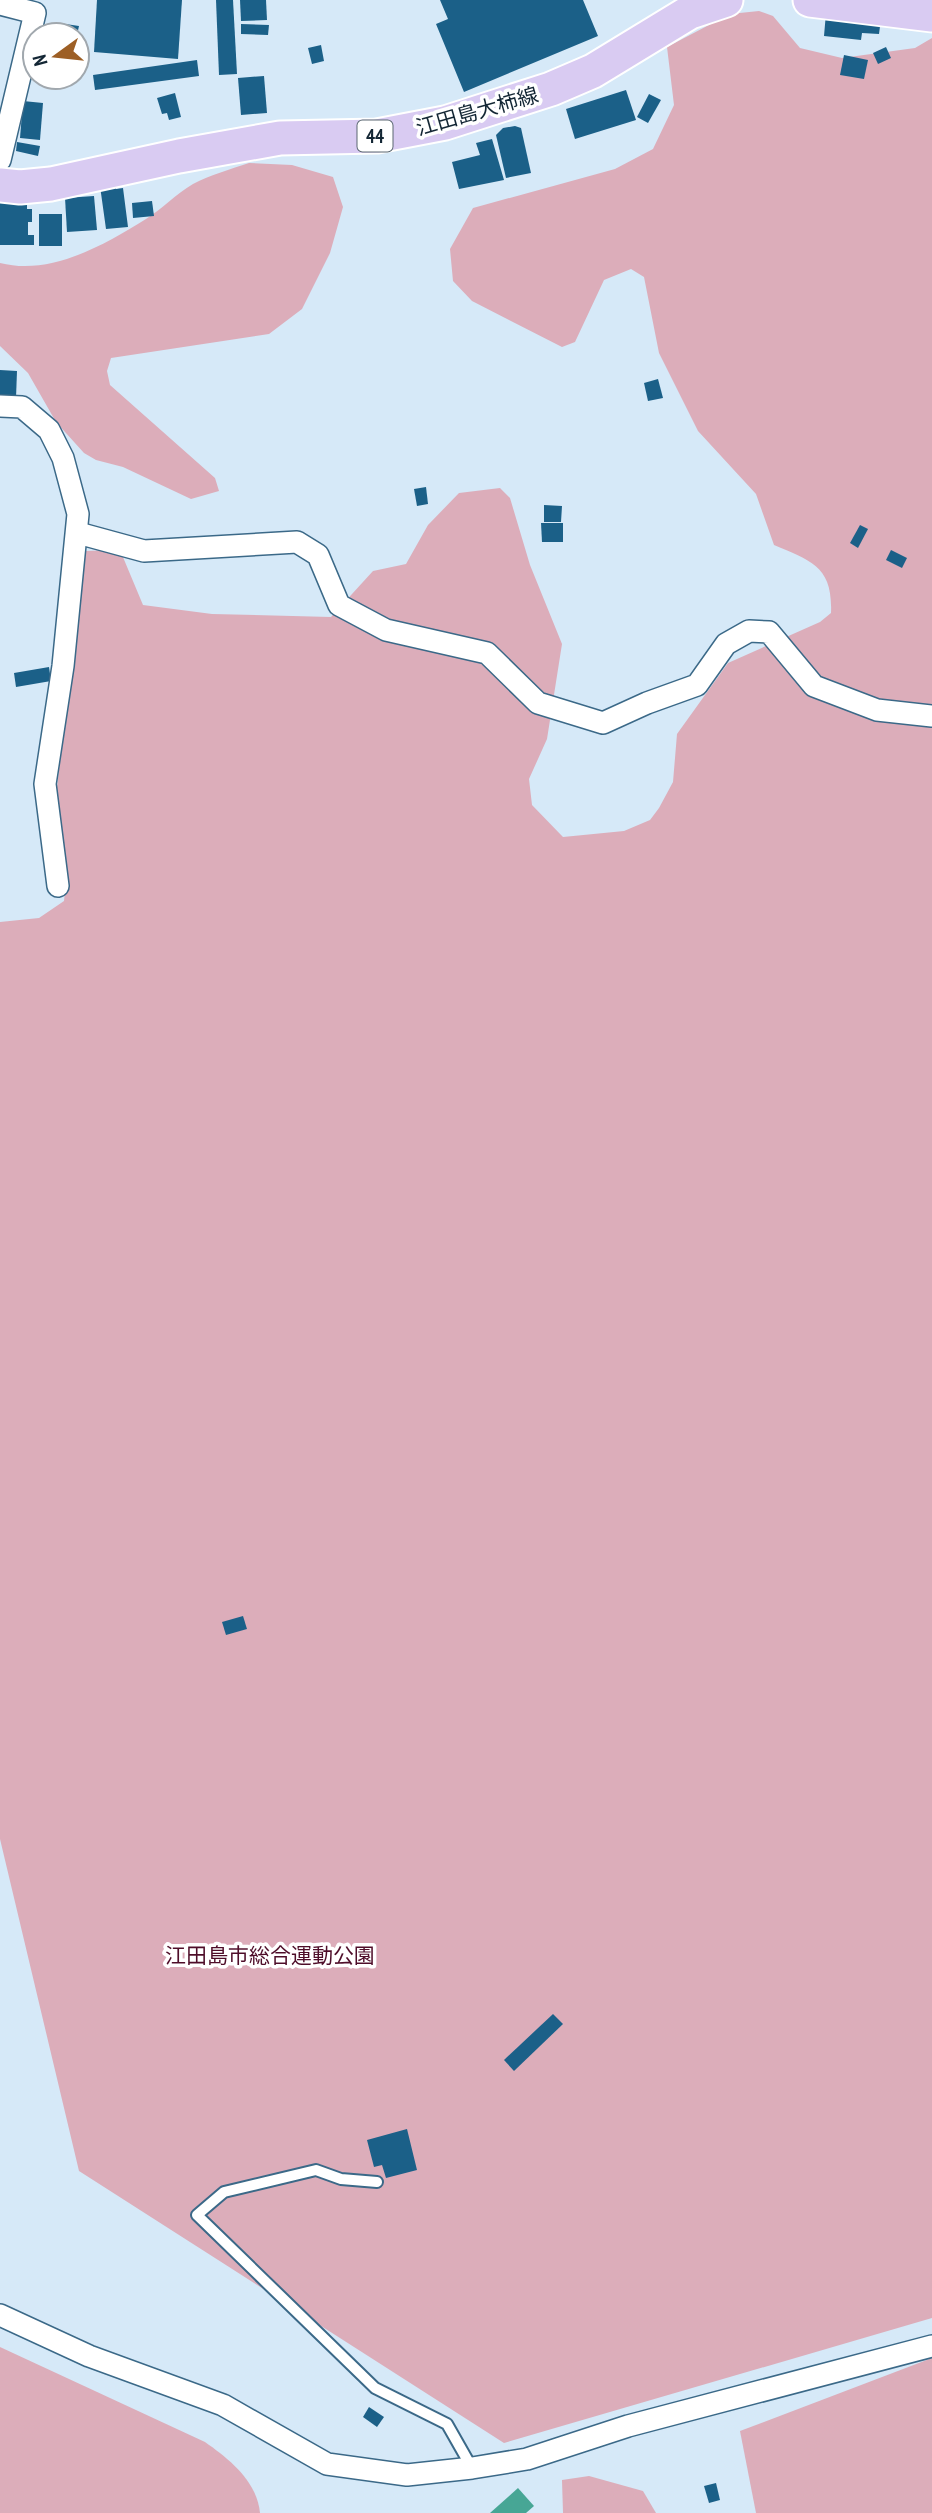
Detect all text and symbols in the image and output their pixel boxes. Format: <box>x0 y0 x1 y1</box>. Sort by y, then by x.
north arrow <box>21 21 91 91</box>
text: N <box>27 52 52 68</box>
street label: 江田島大柿線 <box>413 81 541 141</box>
road number: 44 <box>358 120 392 152</box>
park label: 江田島市総合運動公園 <box>165 1942 375 1969</box>

